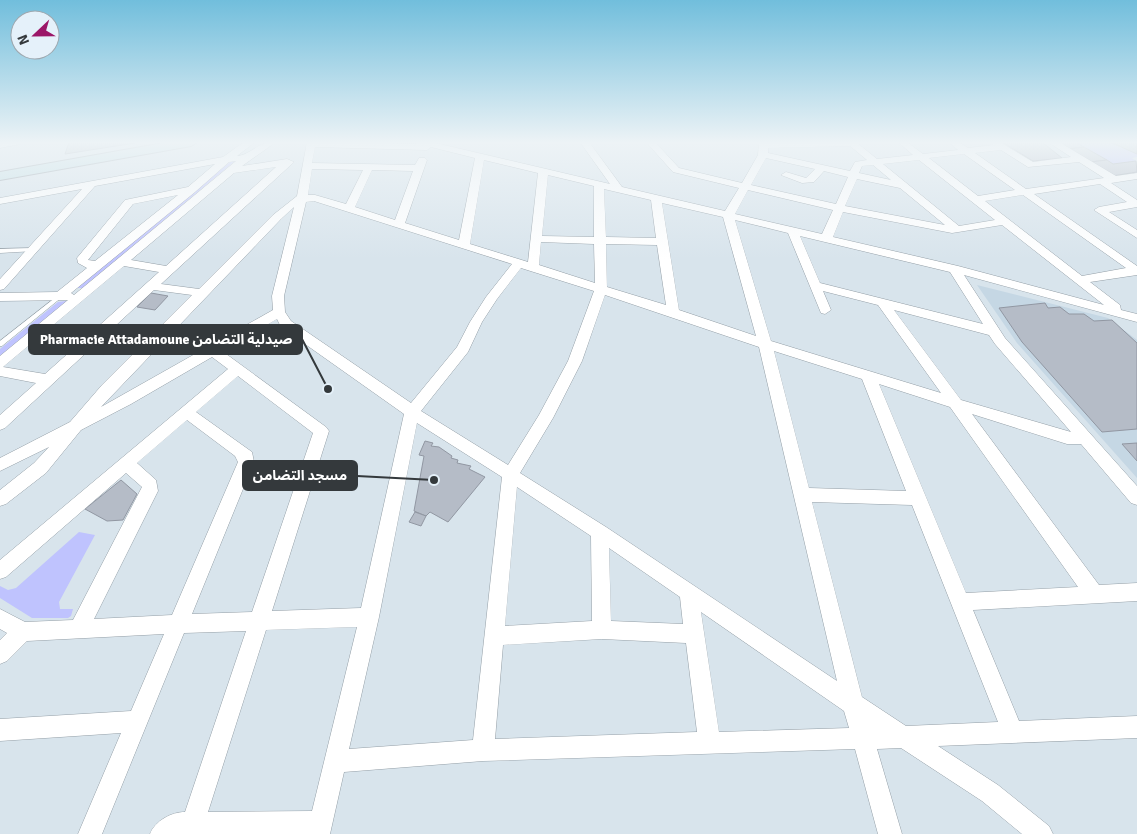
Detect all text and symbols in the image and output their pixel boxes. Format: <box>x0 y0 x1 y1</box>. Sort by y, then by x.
north arrow <box>10 10 60 60</box>
text: N <box>14 32 33 47</box>
callout: Pharmacie Attadamoune صيدلية التضامن <box>29 325 302 354</box>
text: Pharmacie Attadamoune صيدلية التضامن <box>40 331 293 348</box>
callout: مسجد التضامن <box>243 461 357 490</box>
text: مسجد التضامن <box>253 467 347 484</box>

